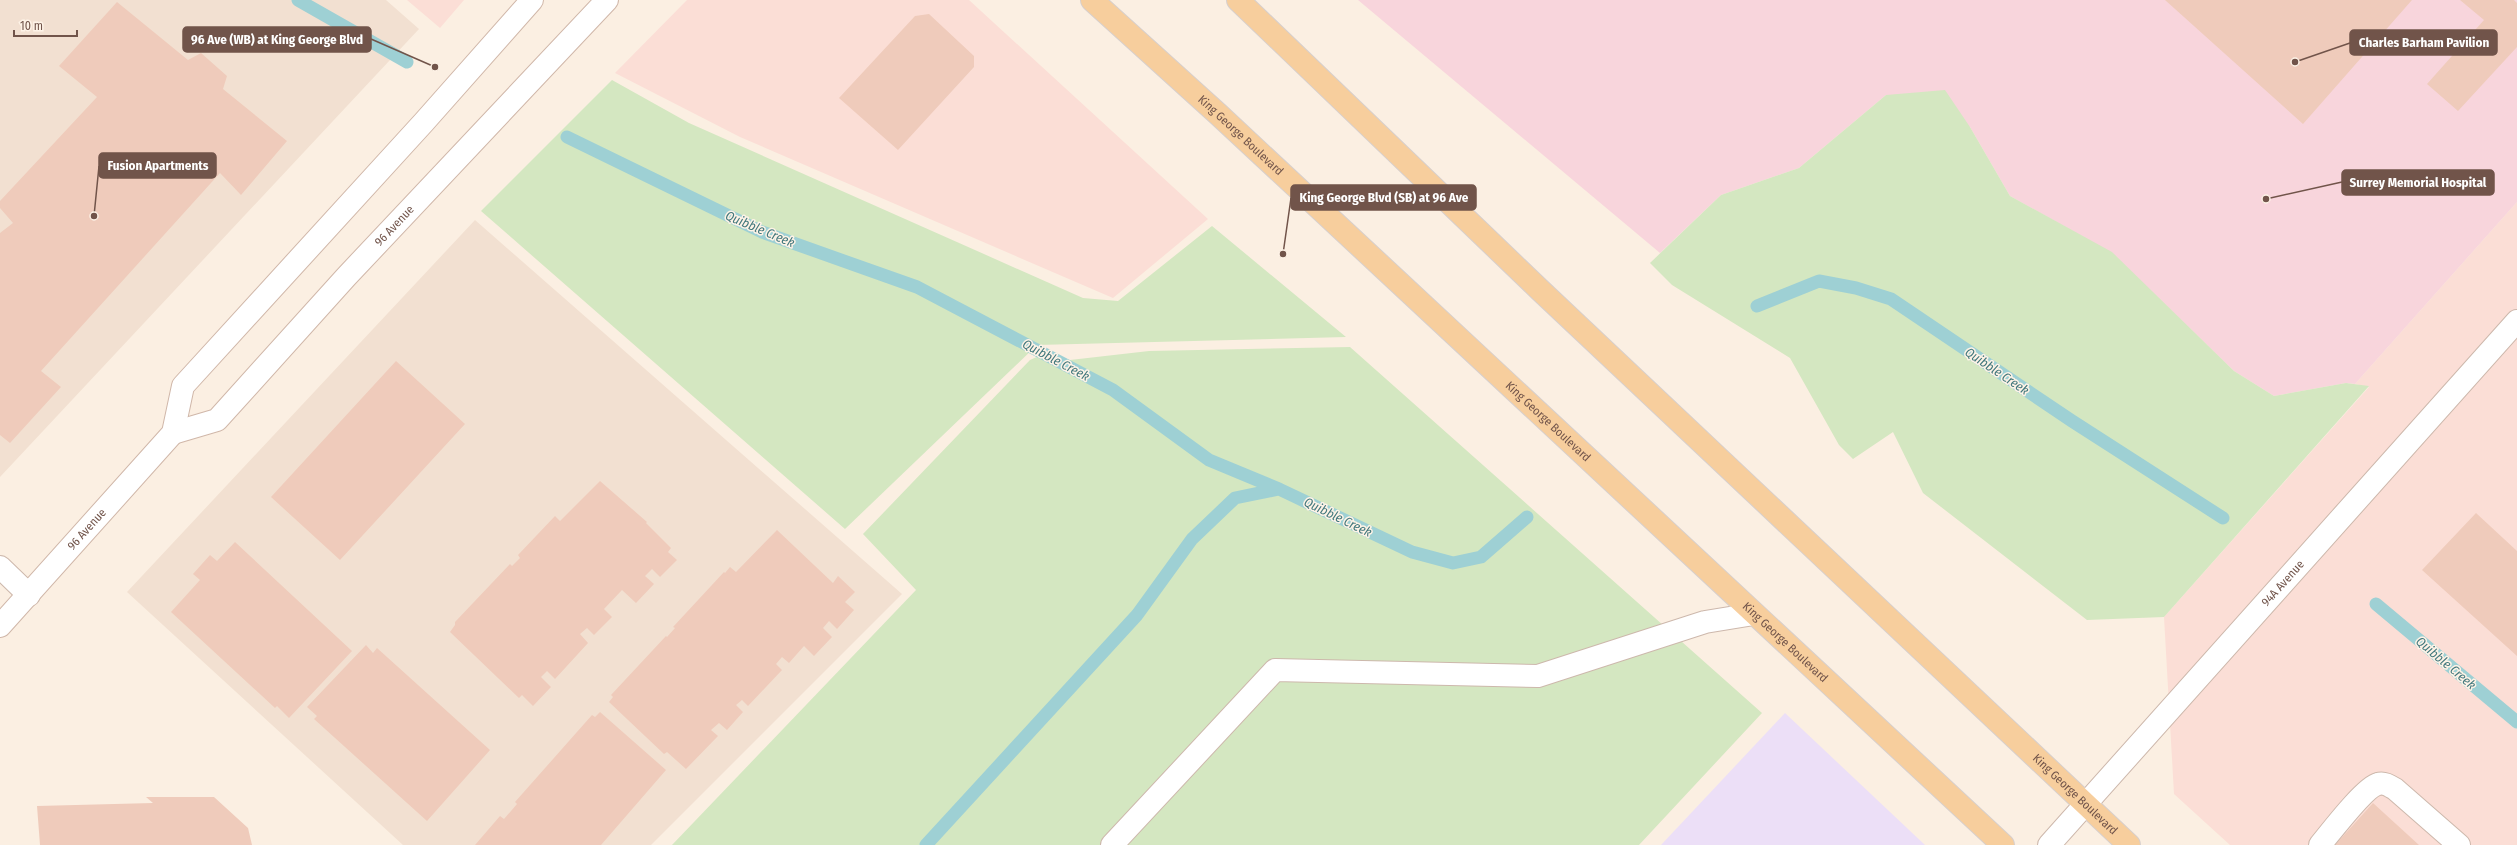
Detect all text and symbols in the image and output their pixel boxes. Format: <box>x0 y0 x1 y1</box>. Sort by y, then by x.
scale bar <box>14 12 77 38</box>
text: 10 m <box>20 19 43 33</box>
callout: 96 Ave (WB) at King George Blvd <box>183 27 371 52</box>
callout: Charles Barham Pavilion <box>2350 30 2497 55</box>
text: 96 Ave (WB) at King George Blvd <box>191 32 363 47</box>
text: Charles Barham Pavilion <box>2359 35 2489 50</box>
street label: King George Boulevard <box>1195 92 1286 178</box>
callout: Fusion Apartments <box>99 153 216 178</box>
text: Fusion Apartments <box>108 158 209 173</box>
callout: Surrey Memorial Hospital <box>2342 170 2494 195</box>
text: Surrey Memorial Hospital <box>2350 175 2487 190</box>
callout: King George Blvd (SB) at 96 Ave <box>1291 185 1476 210</box>
text: King George Blvd (SB) at 96 Ave <box>1300 190 1469 205</box>
street label: 96 Avenue <box>372 202 417 249</box>
water label: Quibble Creek <box>723 208 797 250</box>
water label: Quibble Creek <box>1020 336 1092 384</box>
water label: Quibble Creek <box>1962 344 2032 398</box>
street label: King George Boulevard <box>1503 378 1594 464</box>
water label: Quibble Creek <box>1302 494 1375 540</box>
street label: 96 Avenue <box>65 506 109 553</box>
street label: 94A Avenue <box>2259 557 2307 609</box>
street label: King George Boulevard <box>1740 599 1831 685</box>
water label: Quibble Creek <box>2413 634 2479 693</box>
street label: King George Boulevard <box>2030 751 2120 837</box>

